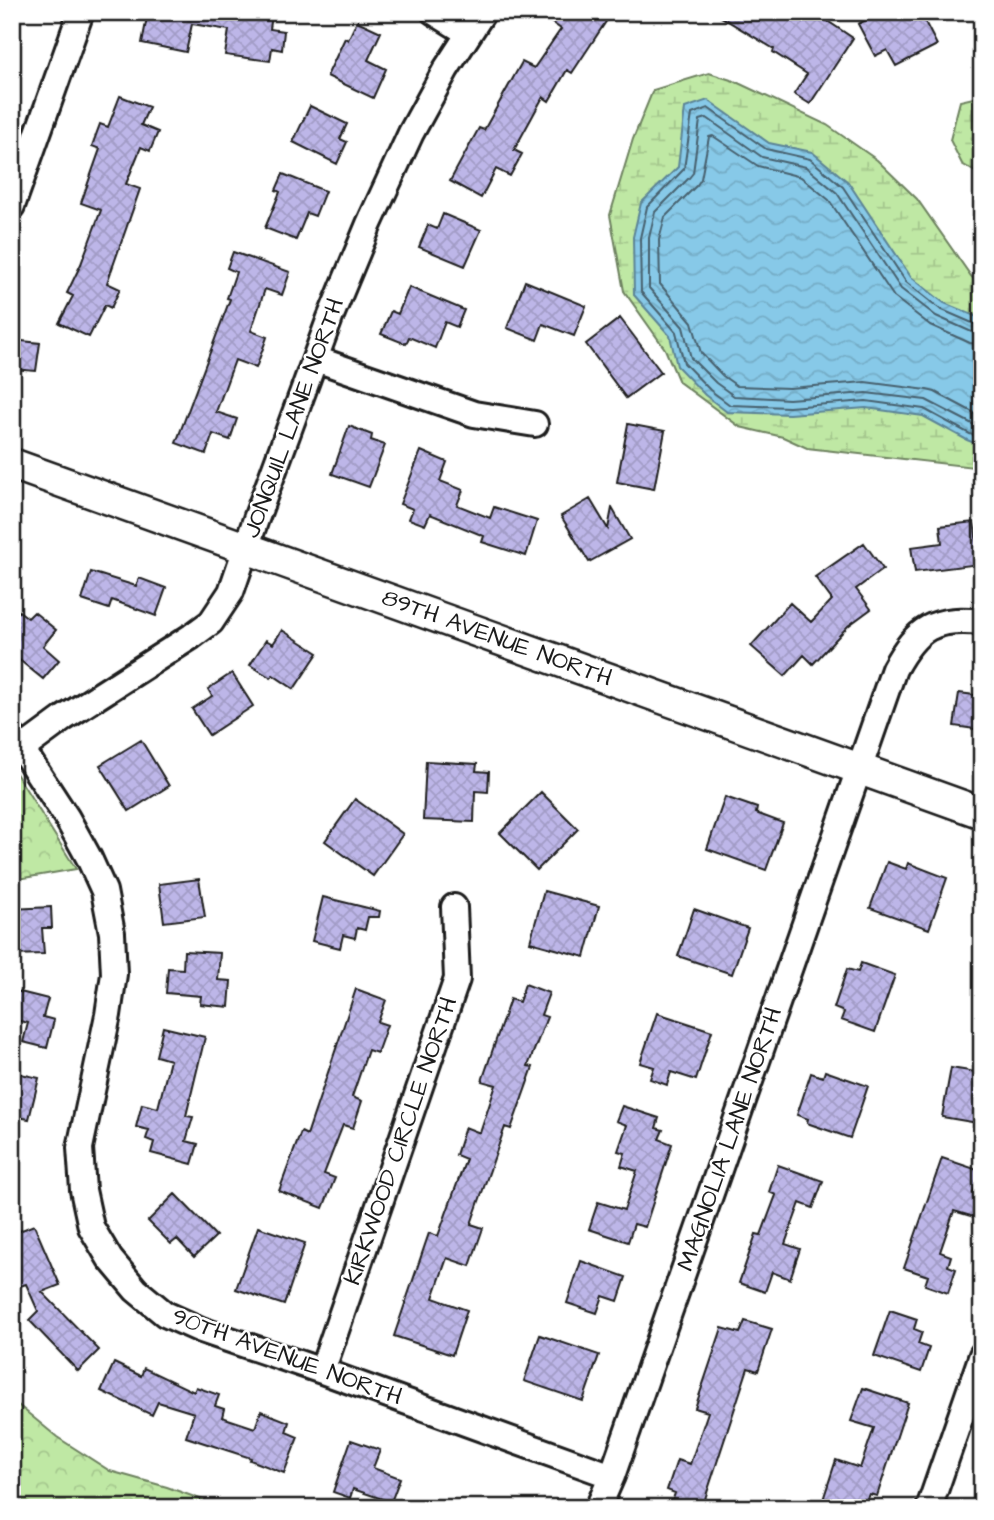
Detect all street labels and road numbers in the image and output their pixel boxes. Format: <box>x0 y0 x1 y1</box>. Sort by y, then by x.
street label: JONQUIL LANE NORTH <box>235 293 353 543</box>
street label: 89TH AVENUE NORTH <box>377 580 617 696</box>
street label: KIRKWOOD CIRCLE NORTH <box>336 992 466 1290</box>
street label: MAGNOLIA LANE NORTH <box>669 1003 791 1275</box>
street label: 90TH AVENUE NORTH <box>167 1300 407 1414</box>

